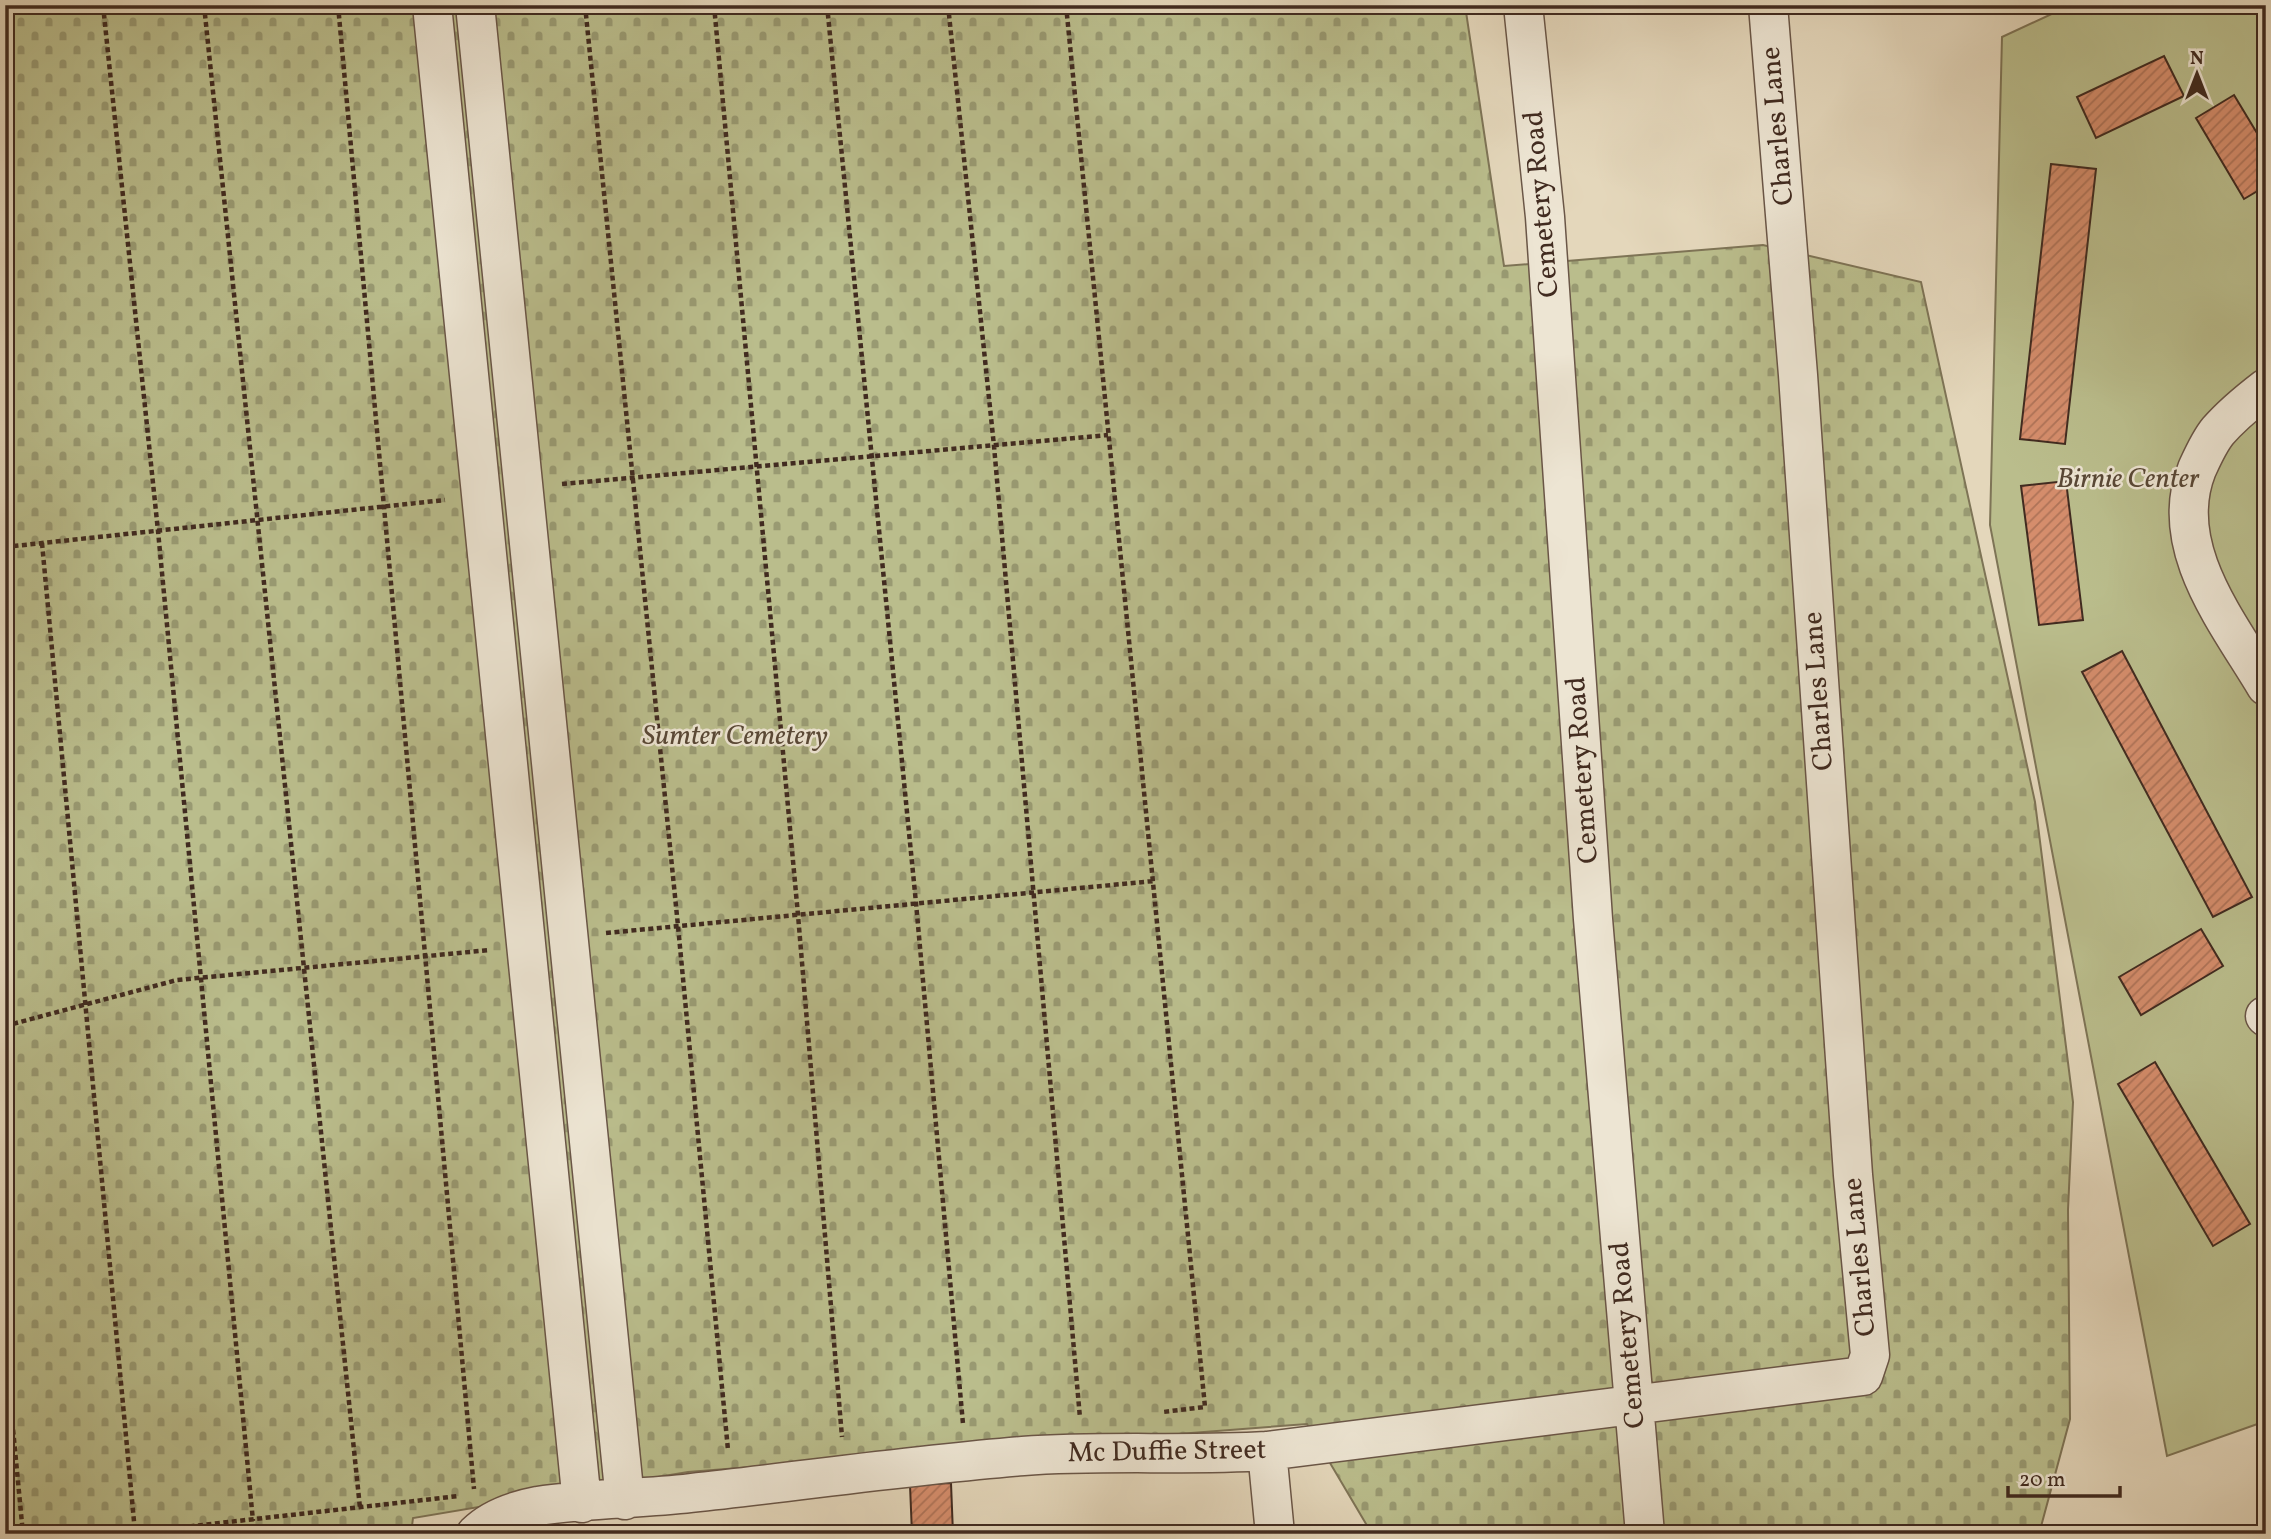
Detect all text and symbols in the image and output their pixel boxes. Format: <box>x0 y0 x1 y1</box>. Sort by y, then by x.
north arrow <box>2162 38 2232 108</box>
street label: Charles Lane <box>1752 45 1804 207</box>
text: N <box>2190 46 2204 72</box>
street label: Cemetery Road <box>1514 109 1570 299</box>
park label: Birnie Center <box>2056 460 2200 499</box>
street label: Charles Lane <box>1794 610 1844 772</box>
street label: Cemetery Road <box>1557 675 1609 865</box>
park label: Sumter Cemetery <box>642 717 828 756</box>
street label: Charles Lane <box>1834 1176 1886 1338</box>
street label: Cemetery Road <box>1600 1240 1656 1430</box>
street label: Mc Duffie Street <box>1067 1431 1267 1473</box>
scale bar <box>2008 1455 2120 1499</box>
text: 20 m <box>2019 1466 2065 1495</box>

